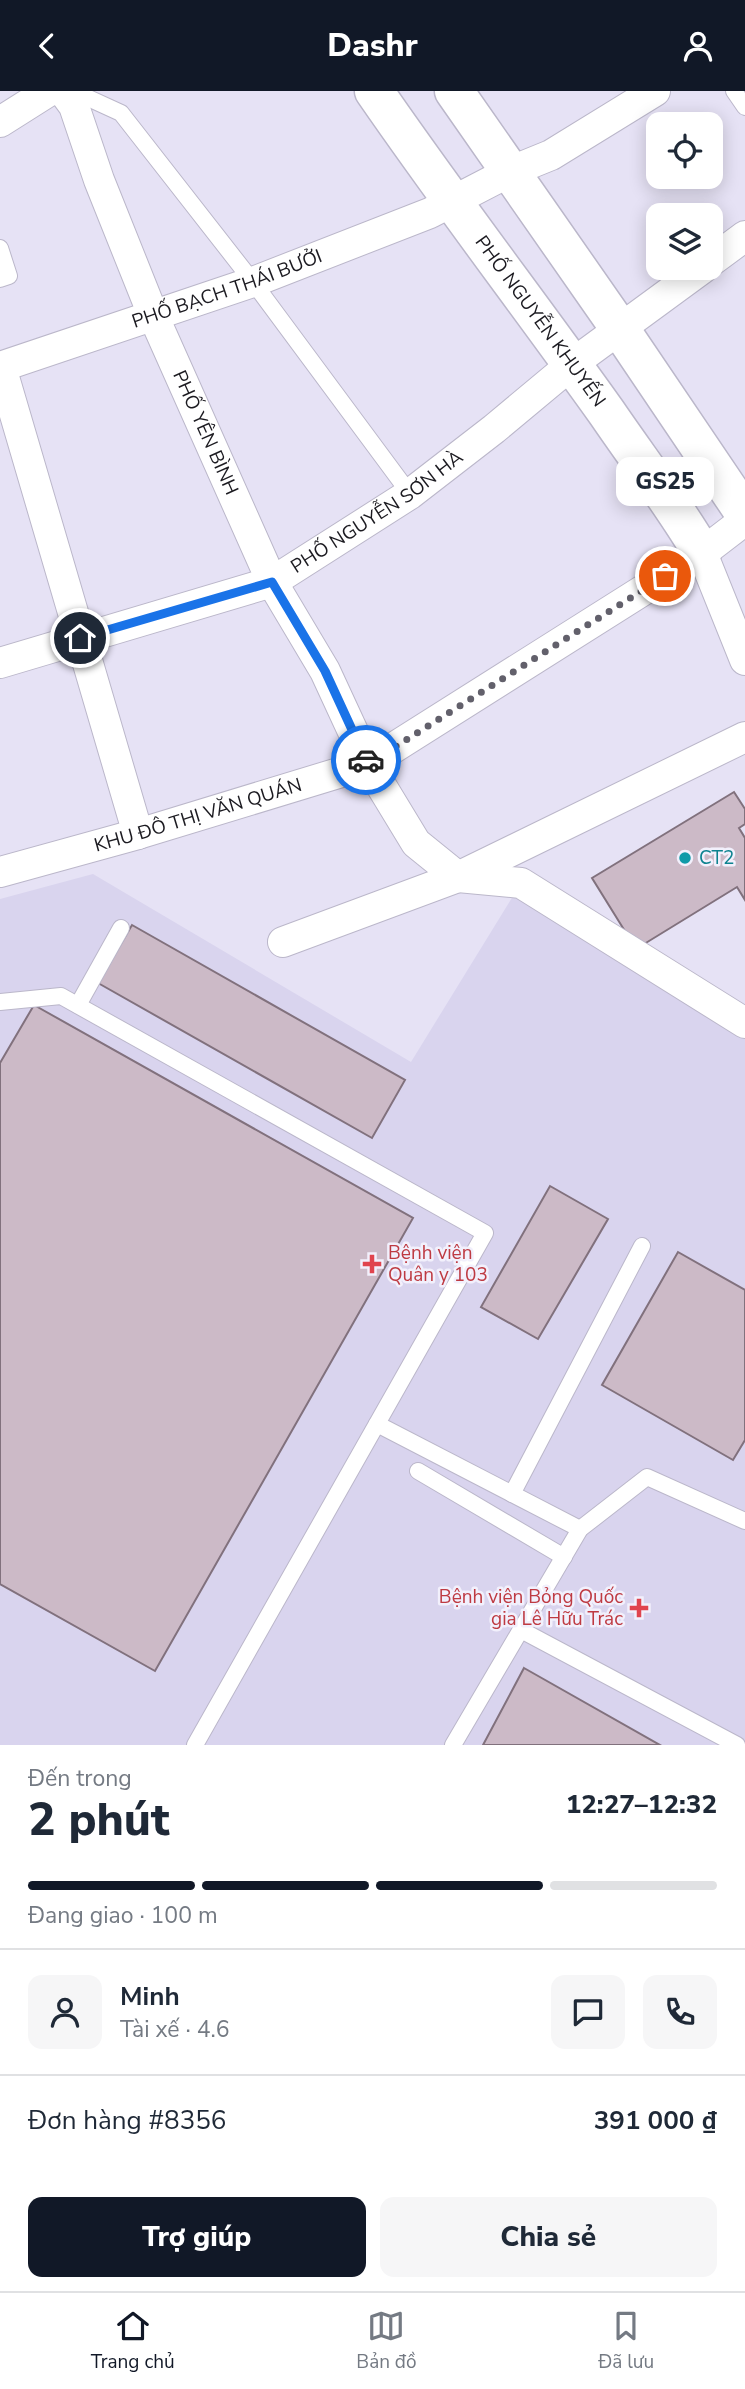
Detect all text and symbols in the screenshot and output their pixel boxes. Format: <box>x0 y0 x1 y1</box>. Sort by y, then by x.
text: Dashr <box>327 24 418 67</box>
icon: back <box>28 27 66 65</box>
icon: person <box>679 27 717 65</box>
map controls <box>646 112 723 280</box>
button: locate <box>646 112 723 189</box>
button: layers <box>646 203 723 280</box>
street label: PHỐ NGUYỄN KHUYẾN <box>469 230 612 412</box>
street label: PHỐ BẠCH THÁI BƯỞI <box>128 243 326 335</box>
street label: PHỐ YÊN BÌNH <box>166 366 245 499</box>
street label: PHỐ NGUYỄN SƠN HÀ <box>286 444 469 580</box>
callout: GS25 <box>616 457 714 506</box>
text: GS25 <box>635 466 695 497</box>
pin <box>635 546 695 606</box>
icon: bag <box>646 557 684 595</box>
pin <box>50 608 110 668</box>
icon: home <box>61 619 99 657</box>
courier <box>331 725 401 795</box>
icon: car <box>347 741 385 779</box>
street label: KHU ĐÔ THỊ VĂN QUÁN <box>91 772 305 858</box>
place label: CT2 <box>699 845 734 871</box>
marker: CT2 <box>677 850 693 866</box>
place label: Bệnh viện Quân y 103 <box>388 1240 488 1288</box>
marker: Bệnh viện Quân y 103 <box>362 1254 382 1274</box>
place label: Bệnh viện Bỏng Quốc gia Lê Hữu Trác <box>439 1584 623 1632</box>
marker: Bệnh viện Bỏng Quốc gia Lê Hữu Trác <box>629 1598 649 1618</box>
text: Đến trong <box>28 1763 132 1794</box>
text: 12:27–12:32 <box>566 1787 717 1822</box>
text: 2 phút <box>28 1788 170 1851</box>
text: Đang giao · 100 m <box>28 1900 218 1931</box>
button: person <box>28 1975 102 2049</box>
button: chat <box>551 1975 625 2049</box>
button: phone <box>643 1975 717 2049</box>
text: Minh <box>120 1979 180 2014</box>
text: Tài xế · 4.6 <box>120 2014 229 2045</box>
text: Đơn hàng #8356 <box>28 2103 226 2138</box>
text: 391 000 ₫ <box>594 2103 717 2138</box>
button: Trợ giúp <box>28 2197 366 2277</box>
button: Chia sẻ <box>380 2197 717 2277</box>
tab: Trang chủ <box>91 2307 175 2375</box>
tab: Bản đồ <box>356 2307 417 2375</box>
tab: Đã lưu <box>598 2307 654 2375</box>

